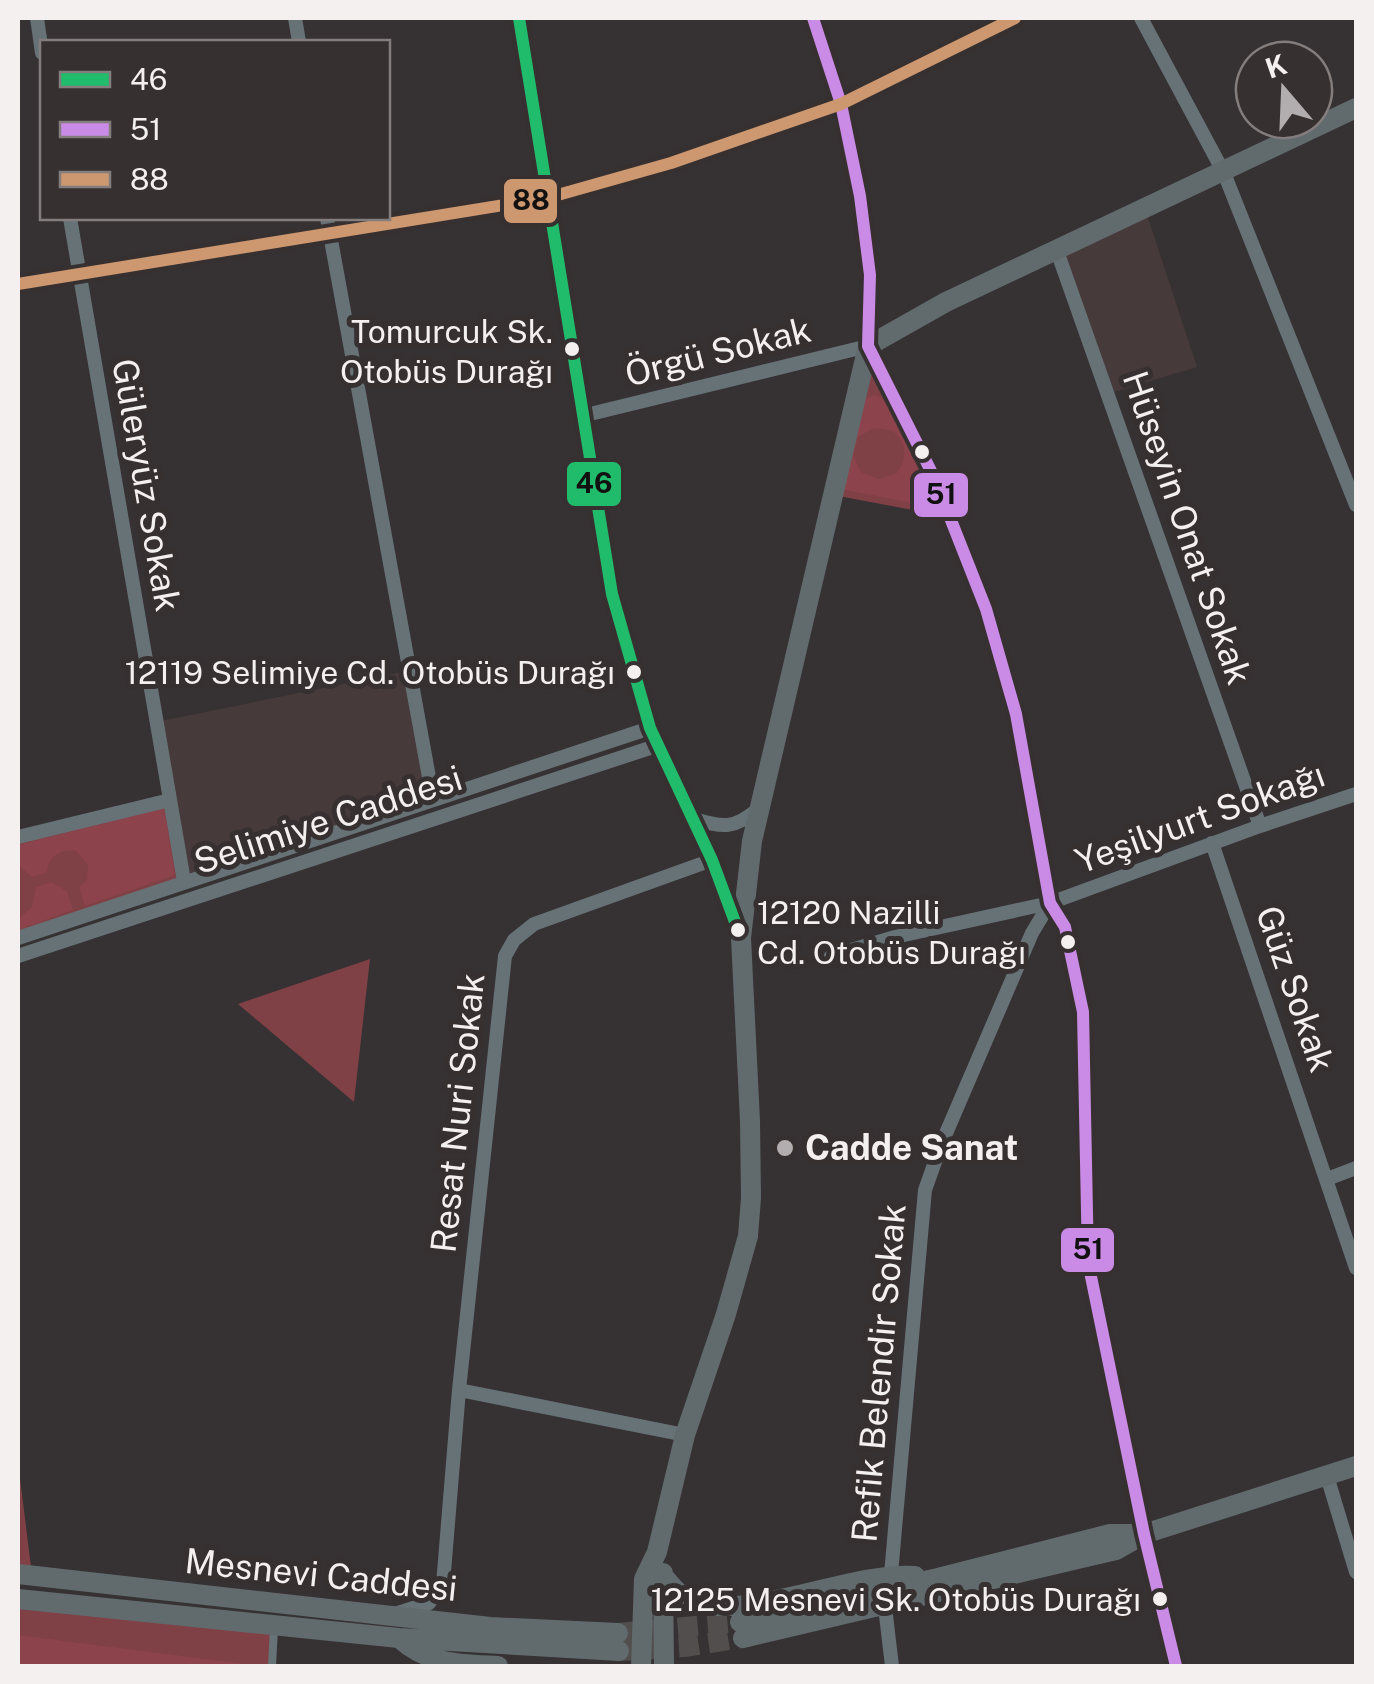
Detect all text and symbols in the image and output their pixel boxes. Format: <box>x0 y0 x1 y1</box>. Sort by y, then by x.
legend <box>40 40 390 220</box>
north arrow <box>1234 40 1334 140</box>
text: K <box>1261 47 1291 85</box>
text: 46 <box>130 61 168 97</box>
text: 51 <box>130 111 161 147</box>
text: 88 <box>130 161 169 197</box>
line badge: 88 <box>502 177 559 225</box>
text: 88 <box>512 183 550 216</box>
street label: Örgü Sokak <box>620 308 815 394</box>
place label: Tomurcuk Sk. Otobüs Durağı <box>340 313 553 390</box>
marker: Tomurcuk Sk. Otobüs Durağı <box>562 339 582 359</box>
street label: Güleryüz Sokak <box>104 355 189 614</box>
street label: Hüseyin Onat Sokak <box>1115 366 1260 690</box>
unlabelled marker <box>912 442 932 462</box>
line badge: 46 <box>565 460 623 508</box>
text: 46 <box>576 466 612 499</box>
line badge: 51 <box>912 471 970 519</box>
text: 51 <box>926 477 956 510</box>
place label: 12119 Selimiye Cd. Otobüs Durağı <box>125 654 615 691</box>
marker: 12119 Selimiye Cd. Otobüs Durağı <box>624 662 644 682</box>
street label: Yeşilyurt Sokağı <box>1070 753 1330 882</box>
street label: Selimiye Caddesi <box>189 757 467 882</box>
place label: 12120 Nazilli Cd. Otobüs Durağı <box>757 894 1026 971</box>
street label: Güz Sokak <box>1248 901 1343 1077</box>
marker: 12120 Nazilli Cd. Otobüs Durağı <box>728 920 748 940</box>
unlabelled marker <box>1058 932 1078 952</box>
street label: Resat Nuri Sokak <box>422 971 493 1255</box>
place label: Cadde Sanat <box>805 1127 1018 1168</box>
marker: Cadde Sanat <box>774 1137 796 1159</box>
street label: Refik Belendir Sokak <box>843 1202 914 1544</box>
line badge: 51 <box>1059 1226 1116 1274</box>
text: 51 <box>1073 1232 1103 1265</box>
street label: Mesnevi Caddesi <box>183 1540 459 1609</box>
place label: 12125 Mesnevi Sk. Otobüs Durağı <box>651 1581 1141 1618</box>
marker: 12125 Mesnevi Sk. Otobüs Durağı <box>1150 1589 1170 1609</box>

